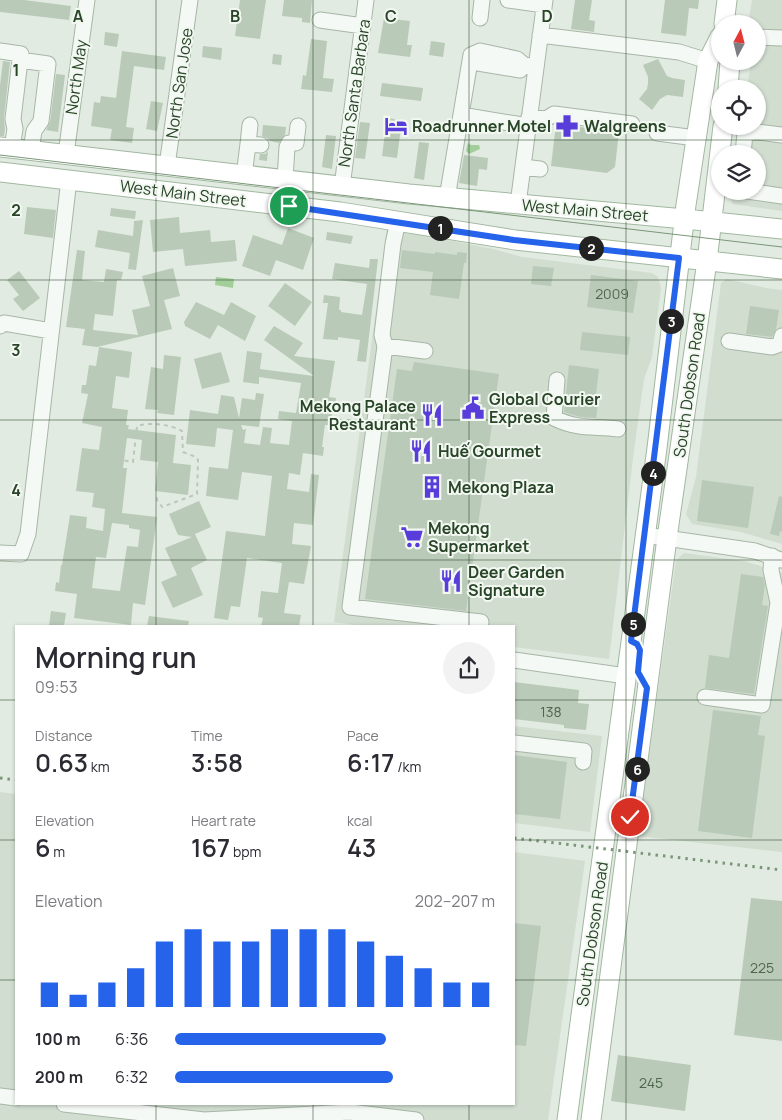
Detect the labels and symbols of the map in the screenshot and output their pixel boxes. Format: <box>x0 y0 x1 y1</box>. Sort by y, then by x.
text: A <box>73 5 84 27</box>
text: B <box>230 5 240 27</box>
text: C <box>385 5 397 27</box>
text: D <box>541 5 553 27</box>
north arrow <box>711 15 766 70</box>
street label: North Santa Barbara <box>333 18 375 168</box>
street label: North San Jose <box>160 26 198 140</box>
street label: North May <box>60 37 92 116</box>
text: 1 <box>12 59 20 81</box>
hotel icon: Roadrunner Motel <box>383 113 409 139</box>
pharmacy icon: Walgreens <box>554 113 580 139</box>
place label: Roadrunner Motel <box>412 115 551 137</box>
place label: Walgreens <box>584 115 667 137</box>
street label: West Main Street <box>119 174 247 212</box>
pin <box>268 185 310 227</box>
street label: West Main Street <box>521 194 649 226</box>
text: 2 <box>11 199 21 221</box>
pin: 1 <box>428 216 452 240</box>
pin: 2 <box>578 236 604 260</box>
house number: 2009 <box>595 284 629 303</box>
pin: 3 <box>658 308 684 334</box>
street label: South Dobson Road <box>668 311 710 459</box>
text: 3 <box>11 339 21 361</box>
place label: Global Courier Express <box>489 388 600 428</box>
place label: Mekong Palace Restaurant <box>300 395 416 435</box>
public building icon: Global Courier Express <box>460 395 486 421</box>
restaurant icon: Mekong Palace Restaurant <box>419 402 445 428</box>
restaurant icon: Huế Gourmet <box>408 438 434 464</box>
place label: Huế Gourmet <box>438 440 541 462</box>
pin: 4 <box>640 460 666 486</box>
building icon: Mekong Plaza <box>419 474 445 500</box>
place label: Mekong Plaza <box>448 476 554 498</box>
text: 4 <box>11 479 21 501</box>
place label: Mekong Supermarket <box>428 517 529 557</box>
supermarket icon: Mekong Supermarket <box>399 524 425 550</box>
place label: Deer Garden Signature <box>468 561 564 601</box>
restaurant icon: Deer Garden Signature <box>438 568 464 594</box>
pin: 5 <box>620 612 646 636</box>
house number: 138 <box>540 702 562 721</box>
pin: 6 <box>624 756 650 782</box>
pin <box>609 796 651 838</box>
street label: South Dobson Road <box>571 860 613 1008</box>
house number: 225 <box>750 958 774 977</box>
house number: 245 <box>639 1073 663 1092</box>

